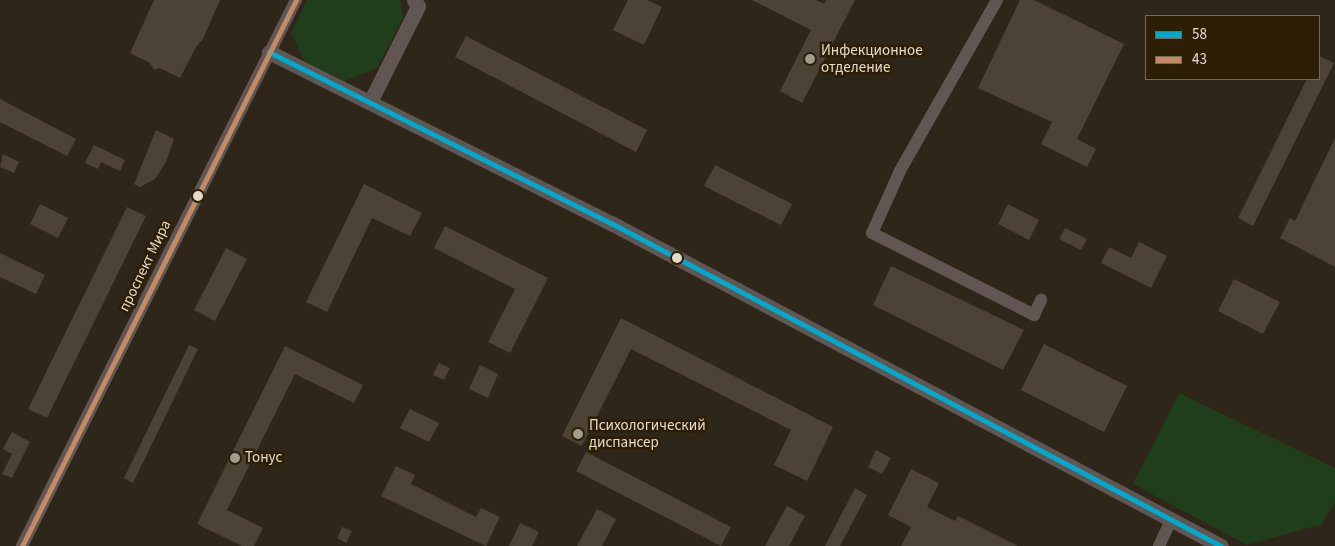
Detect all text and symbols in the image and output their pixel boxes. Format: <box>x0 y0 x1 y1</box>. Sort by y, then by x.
legend <box>1145 15 1320 80</box>
text: 58 <box>1192 24 1207 45</box>
place label: Инфекционное отделение <box>821 41 923 76</box>
text: 43 <box>1192 49 1207 70</box>
marker: Инфекционное отделение <box>803 52 817 66</box>
unlabelled marker <box>193 191 203 201</box>
street label: проспект Мира <box>115 217 175 315</box>
unlabelled marker <box>672 253 682 263</box>
place label: Психологический диспансер <box>589 416 706 451</box>
marker: Психологический диспансер <box>571 427 585 441</box>
place label: Тонус <box>245 449 282 467</box>
marker: Тонус <box>229 452 241 464</box>

